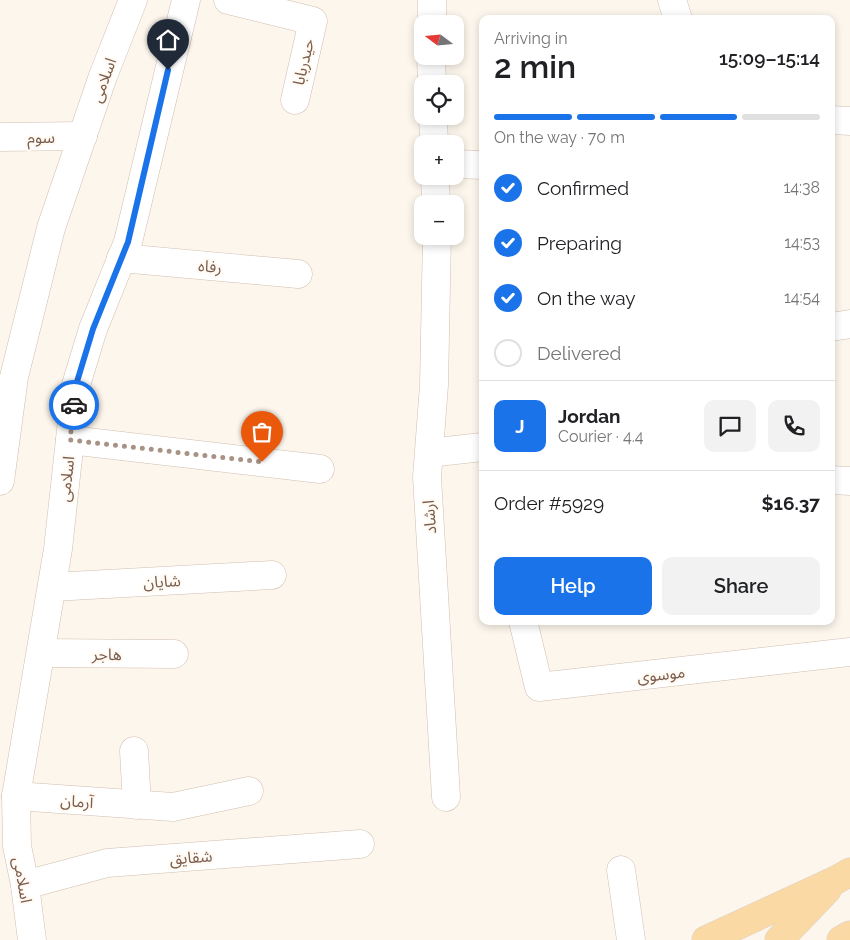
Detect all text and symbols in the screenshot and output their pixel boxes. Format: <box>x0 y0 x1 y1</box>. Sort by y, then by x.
north arrow <box>414 15 464 65</box>
map controls <box>414 15 464 245</box>
pin <box>147 19 189 70</box>
icon: home <box>154 26 182 54</box>
text: Arriving in <box>494 29 568 48</box>
street label: حیدربابا <box>289 37 318 87</box>
text: 15:09–15:14 <box>719 47 820 69</box>
text: 2 min <box>494 48 576 85</box>
street label: اسلامی <box>87 55 120 105</box>
button: locate <box>414 75 464 125</box>
street label: سوم <box>27 128 55 150</box>
text: On the way · 70 m <box>494 128 625 147</box>
button: + <box>414 135 464 185</box>
icon: check <box>494 174 522 202</box>
text: Confirmed <box>537 177 629 199</box>
text: 14:38 <box>783 178 820 197</box>
button: − <box>414 195 464 245</box>
icon: check <box>494 229 522 257</box>
text: Preparing <box>537 232 622 254</box>
text: 14:53 <box>784 233 820 252</box>
street label: رفاه <box>197 256 223 277</box>
icon: check <box>494 284 522 312</box>
text: On the way <box>537 287 636 309</box>
text: 14:54 <box>784 288 820 307</box>
text: Delivered <box>537 342 621 364</box>
courier <box>49 380 99 430</box>
icon: car <box>60 391 88 419</box>
button: chat <box>704 400 756 452</box>
button: phone <box>768 400 820 452</box>
text: Jordan <box>558 405 621 427</box>
pin <box>241 411 283 462</box>
text: J <box>515 415 525 437</box>
icon: bag <box>248 418 276 446</box>
text: Courier · 4.4 <box>558 427 643 446</box>
street label: اسلامی <box>55 455 78 503</box>
text: Order #5929 <box>494 492 604 514</box>
text: $16.37 <box>761 492 820 514</box>
street label: ارشاد <box>419 499 440 535</box>
button: Help <box>494 557 652 615</box>
button: Share <box>662 557 820 615</box>
street label: شایان <box>143 571 181 592</box>
street label: هاجر <box>91 645 122 664</box>
street label: موسوی <box>636 663 686 686</box>
street label: آرمان <box>60 791 95 812</box>
street label: شقایق <box>169 847 213 869</box>
street label: اسلامی <box>9 856 36 904</box>

